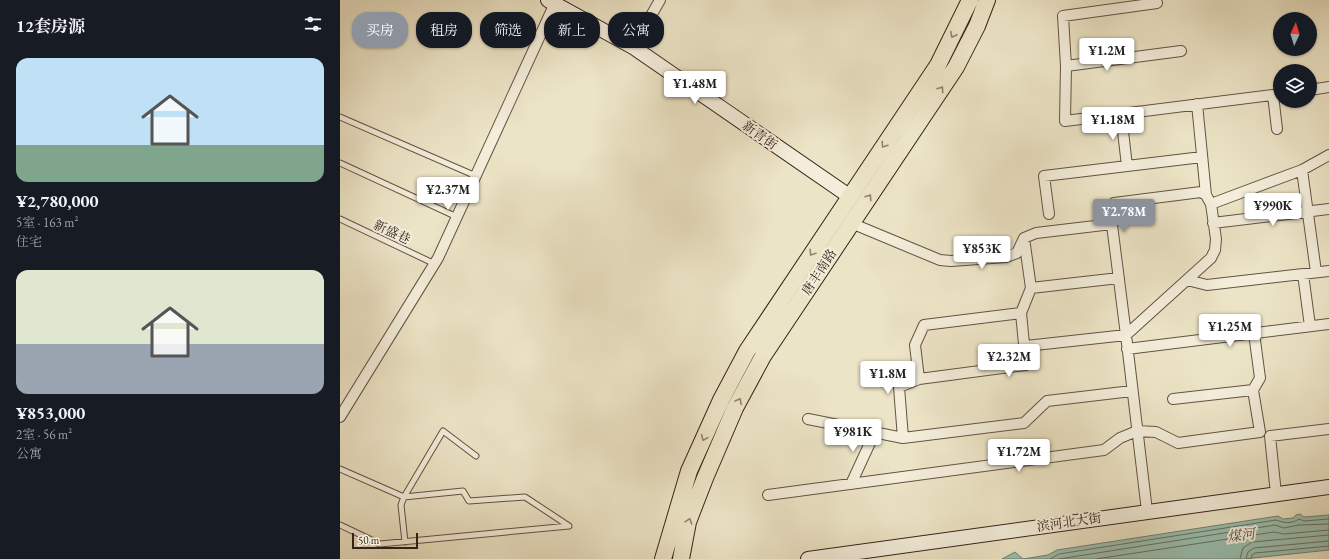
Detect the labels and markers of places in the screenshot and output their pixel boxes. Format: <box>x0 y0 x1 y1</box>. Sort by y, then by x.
pin: ¥1.2M <box>1079 38 1135 72</box>
pin: ¥1.48M <box>662 71 728 105</box>
pin: ¥1.18M <box>1080 107 1146 141</box>
pin: ¥2.37M <box>415 177 481 211</box>
pin: ¥990K <box>1245 193 1301 227</box>
pin: ¥2.78M <box>1091 199 1157 233</box>
pin: ¥853K <box>954 236 1010 270</box>
pin: ¥1.25M <box>1197 314 1263 348</box>
pin: ¥2.32M <box>976 344 1042 378</box>
pin: ¥1.8M <box>860 361 916 395</box>
pin: ¥981K <box>825 419 881 453</box>
pin: ¥1.72M <box>986 439 1052 473</box>

